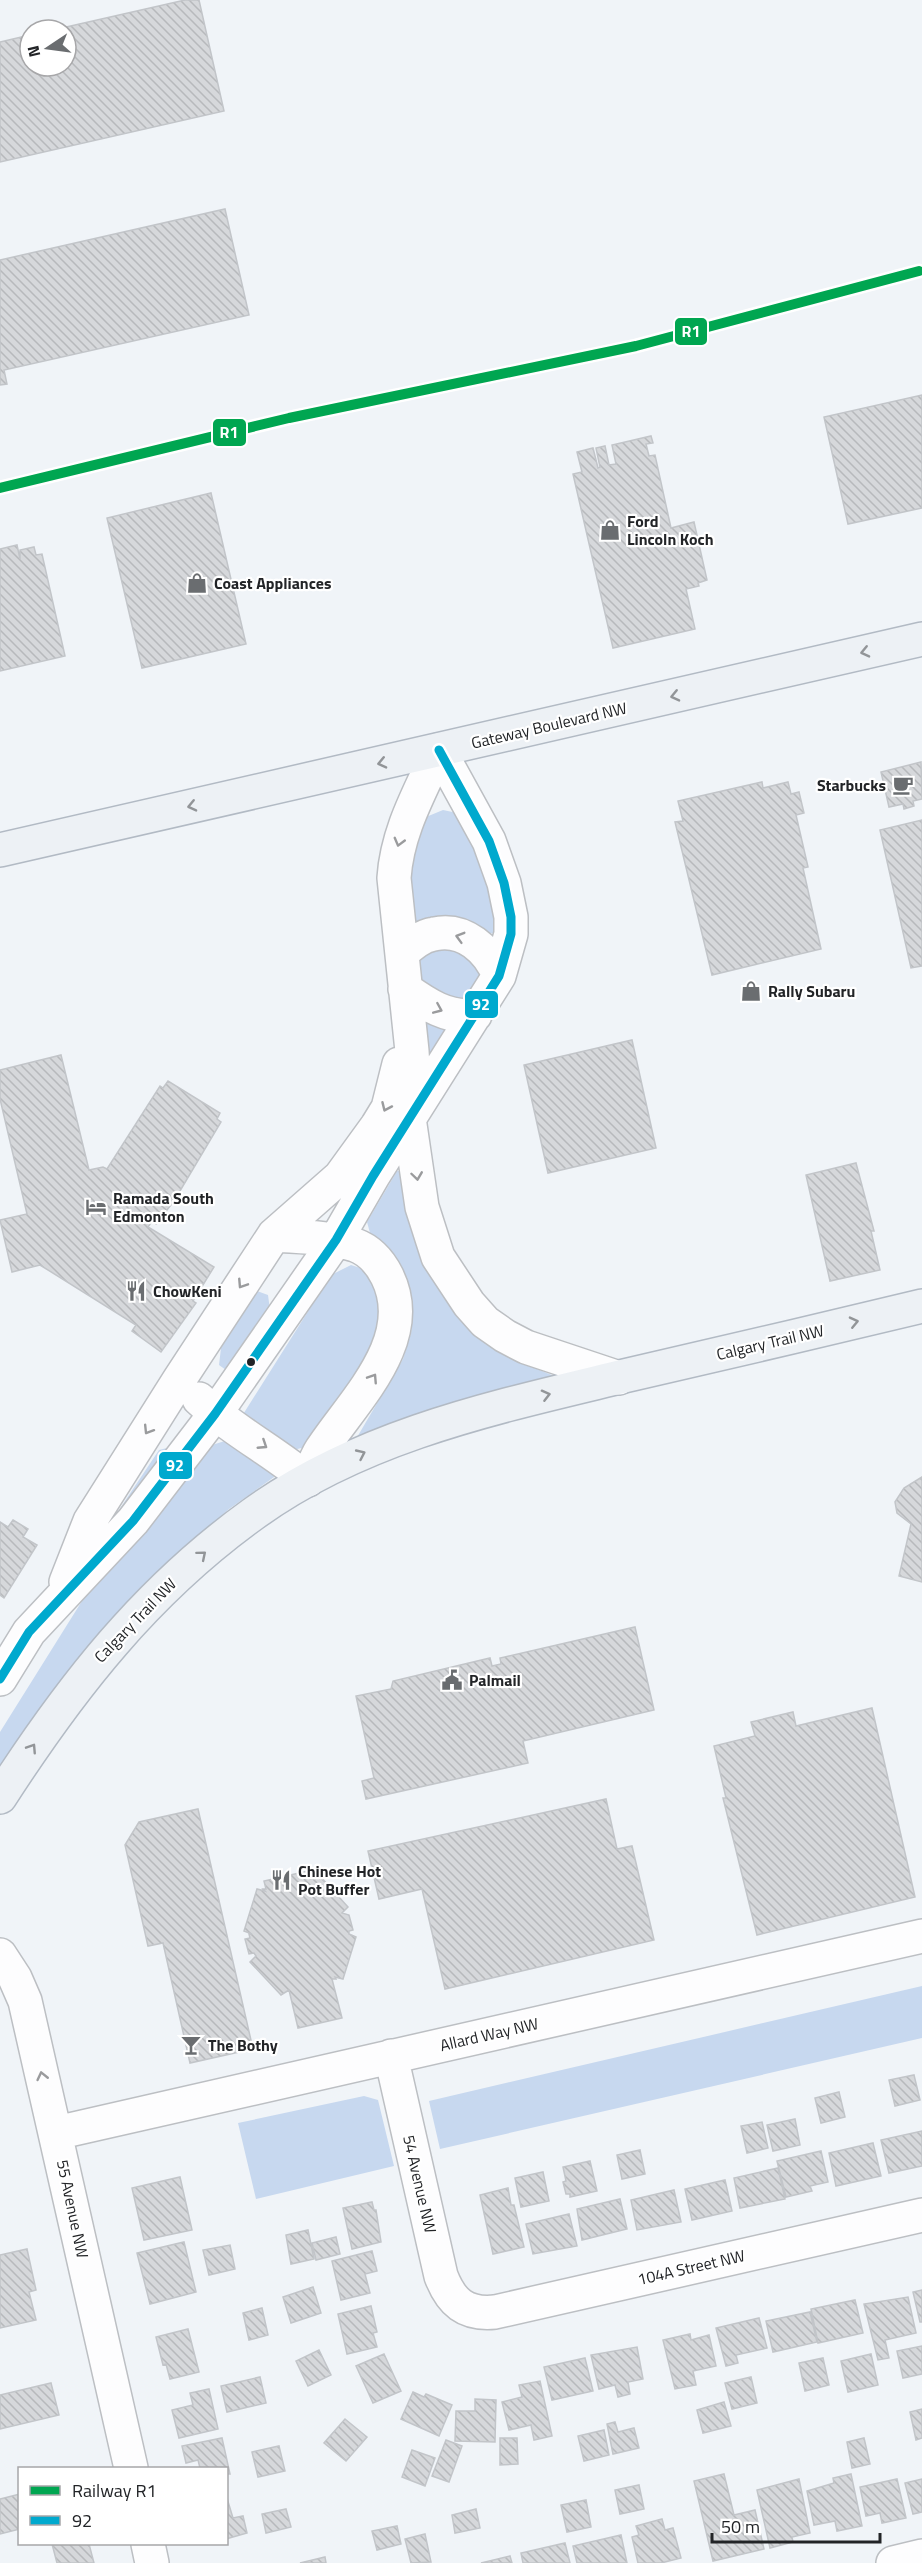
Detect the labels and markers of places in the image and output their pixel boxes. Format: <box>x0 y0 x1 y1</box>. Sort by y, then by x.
place label: Ford Lincoln Koch <box>627 509 714 551</box>
shop icon: Ford Lincoln Koch <box>598 518 622 542</box>
shop icon: Coast Appliances <box>185 571 209 595</box>
place label: Coast Appliances <box>214 571 331 595</box>
place label: Starbucks <box>817 773 886 797</box>
cafe icon: Starbucks <box>891 773 915 797</box>
shop icon: Rally Subaru <box>739 979 763 1003</box>
place label: Rally Subaru <box>768 979 855 1003</box>
place label: Ramada South Edmonton <box>113 1186 214 1228</box>
hotel icon: Ramada South Edmonton <box>84 1195 108 1219</box>
restaurant icon: ChowKeni <box>124 1279 148 1303</box>
place label: ChowKeni <box>153 1279 222 1303</box>
unlabelled marker <box>245 1356 257 1368</box>
public building icon: Palmail <box>440 1668 464 1692</box>
place label: Palmail <box>469 1668 521 1692</box>
place label: Chinese Hot Pot Buffer <box>298 1859 381 1901</box>
restaurant icon: Chinese Hot Pot Buffer <box>269 1868 293 1892</box>
bar icon: The Bothy <box>179 2033 203 2057</box>
place label: The Bothy <box>208 2033 278 2057</box>

